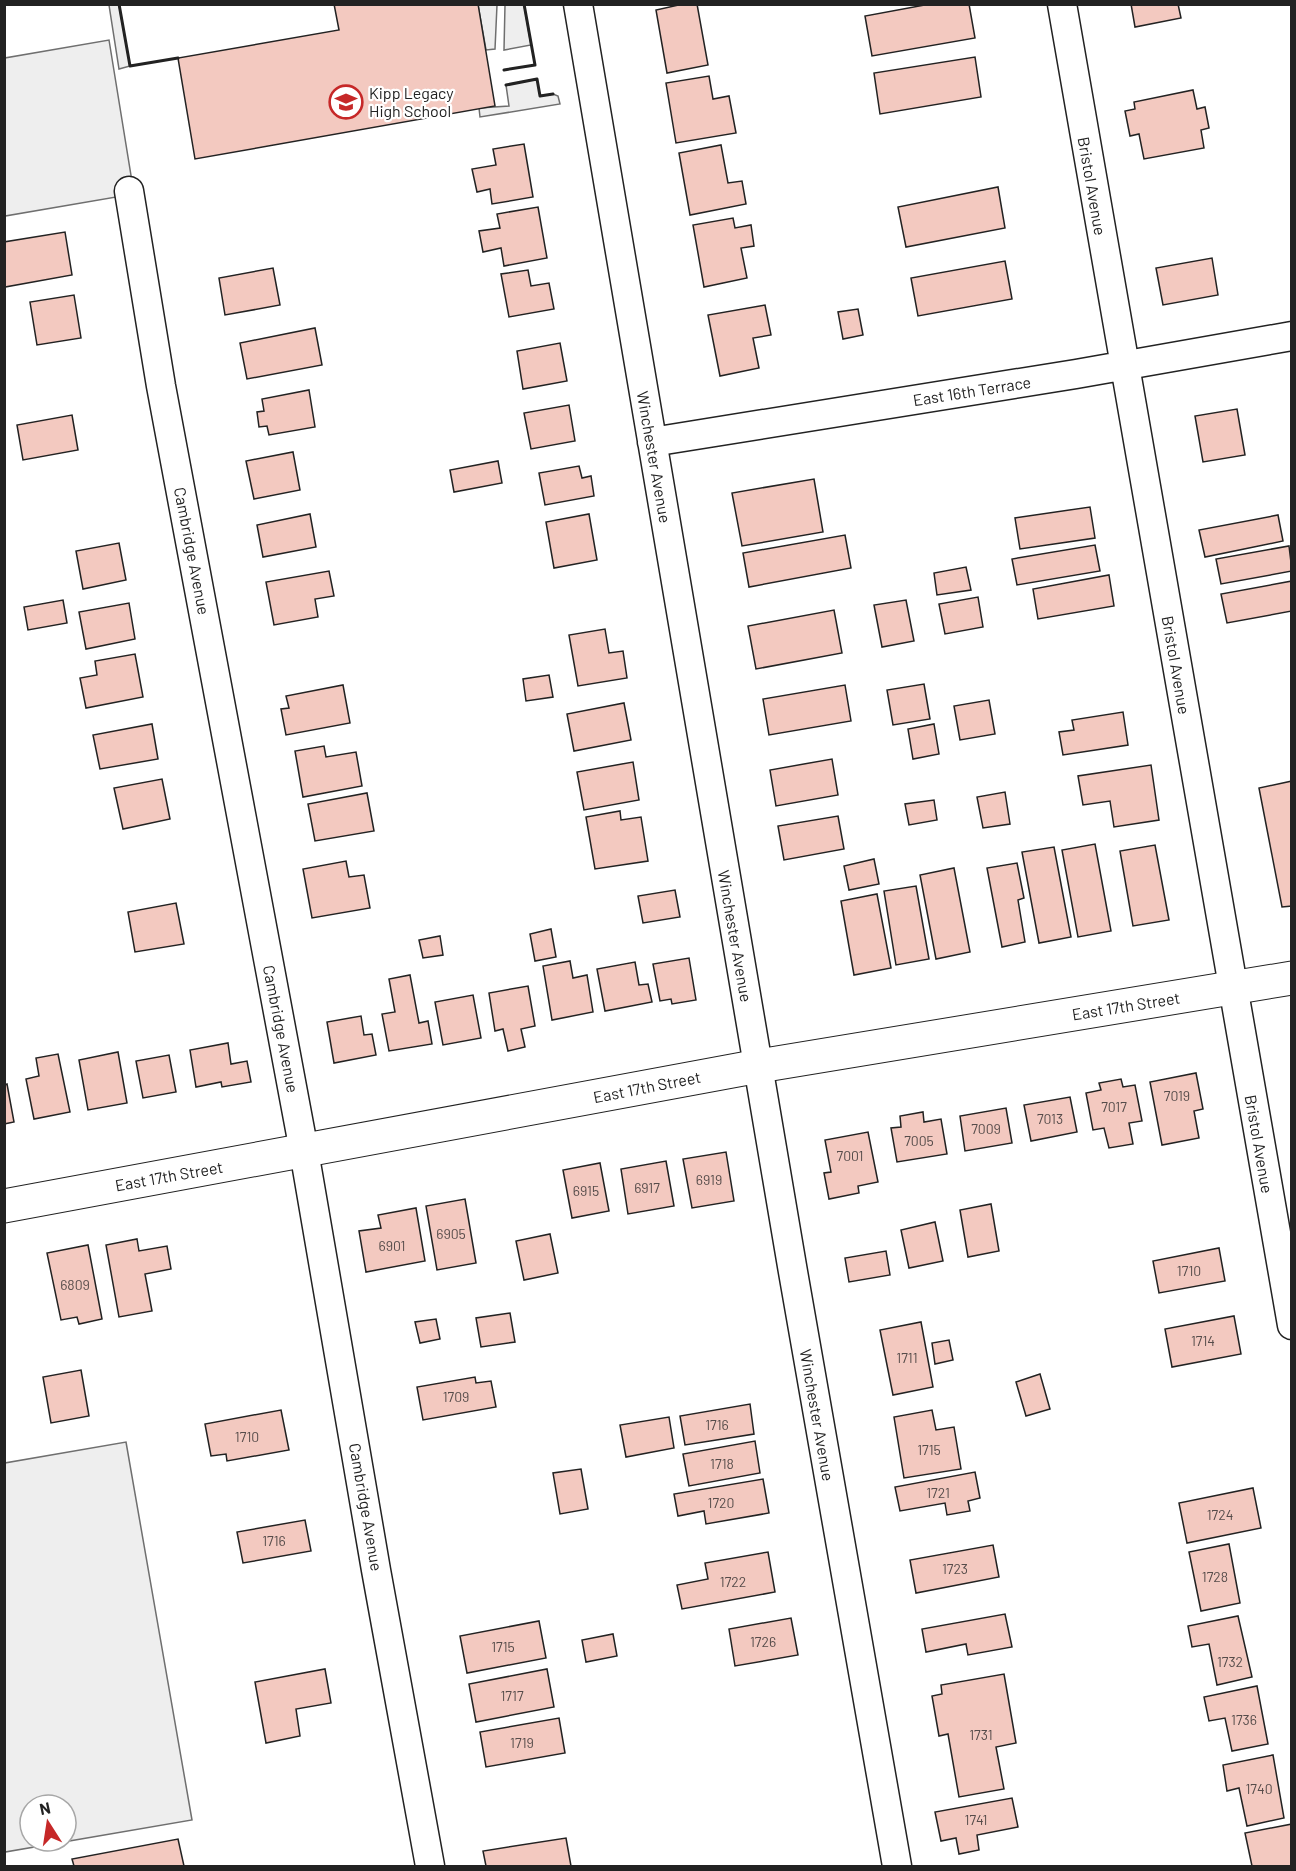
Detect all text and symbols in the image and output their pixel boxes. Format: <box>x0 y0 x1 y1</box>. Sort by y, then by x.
place label: Kipp Legacy High School <box>369 83 454 120</box>
school or university icon: Kipp Legacy High School <box>328 84 364 120</box>
street label: Bristol Avenue <box>1074 135 1111 237</box>
street label: East 16th Terrace <box>912 372 1032 409</box>
street label: Winchester Avenue <box>634 390 675 524</box>
street label: Cambridge Avenue <box>171 486 214 616</box>
street label: Bristol Avenue <box>1158 614 1195 716</box>
street label: Winchester Avenue <box>715 869 756 1003</box>
street label: Cambridge Avenue <box>260 964 303 1094</box>
street label: East 17th Street <box>1071 988 1181 1023</box>
street label: East 17th Street <box>592 1067 702 1106</box>
house number: 7019 <box>1164 1087 1190 1104</box>
street label: Bristol Avenue <box>1241 1093 1278 1195</box>
house number: 7017 <box>1101 1098 1127 1115</box>
house number: 7013 <box>1037 1110 1063 1127</box>
house number: 7009 <box>971 1120 1001 1137</box>
house number: 7005 <box>904 1132 934 1149</box>
house number: 7001 <box>837 1147 863 1164</box>
street label: East 17th Street <box>114 1157 224 1194</box>
house number: 6919 <box>696 1171 722 1188</box>
house number: 6917 <box>634 1179 660 1196</box>
house number: 6915 <box>573 1182 599 1199</box>
house number: 6905 <box>436 1225 466 1242</box>
house number: 6901 <box>379 1237 405 1254</box>
house number: 1710 <box>1177 1262 1201 1279</box>
house number: 6809 <box>60 1276 90 1293</box>
house number: 1714 <box>1191 1332 1215 1349</box>
street label: Winchester Avenue <box>797 1348 838 1482</box>
house number: 1711 <box>896 1349 918 1366</box>
house number: 1709 <box>443 1388 469 1405</box>
house number: 1716 <box>705 1416 729 1433</box>
house number: 1710 <box>235 1428 259 1445</box>
street label: Cambridge Avenue <box>346 1441 387 1572</box>
house number: 1715 <box>917 1441 941 1458</box>
house number: 1718 <box>710 1455 734 1472</box>
house number: 1721 <box>926 1484 950 1501</box>
house number: 1720 <box>708 1494 734 1511</box>
house number: 1724 <box>1207 1506 1233 1523</box>
house number: 1716 <box>262 1532 286 1549</box>
house number: 1723 <box>942 1560 968 1577</box>
house number: 1728 <box>1202 1568 1228 1585</box>
house number: 1722 <box>720 1573 746 1590</box>
house number: 1726 <box>750 1633 776 1650</box>
house number: 1715 <box>491 1638 515 1655</box>
house number: 1732 <box>1217 1653 1243 1670</box>
house number: 1717 <box>500 1687 524 1704</box>
house number: 1736 <box>1231 1711 1257 1728</box>
house number: 1731 <box>969 1726 993 1743</box>
house number: 1719 <box>510 1734 534 1751</box>
house number: 1740 <box>1245 1780 1273 1797</box>
north arrow <box>18 1793 78 1853</box>
text: N <box>38 1797 52 1818</box>
house number: 1741 <box>965 1811 987 1828</box>

